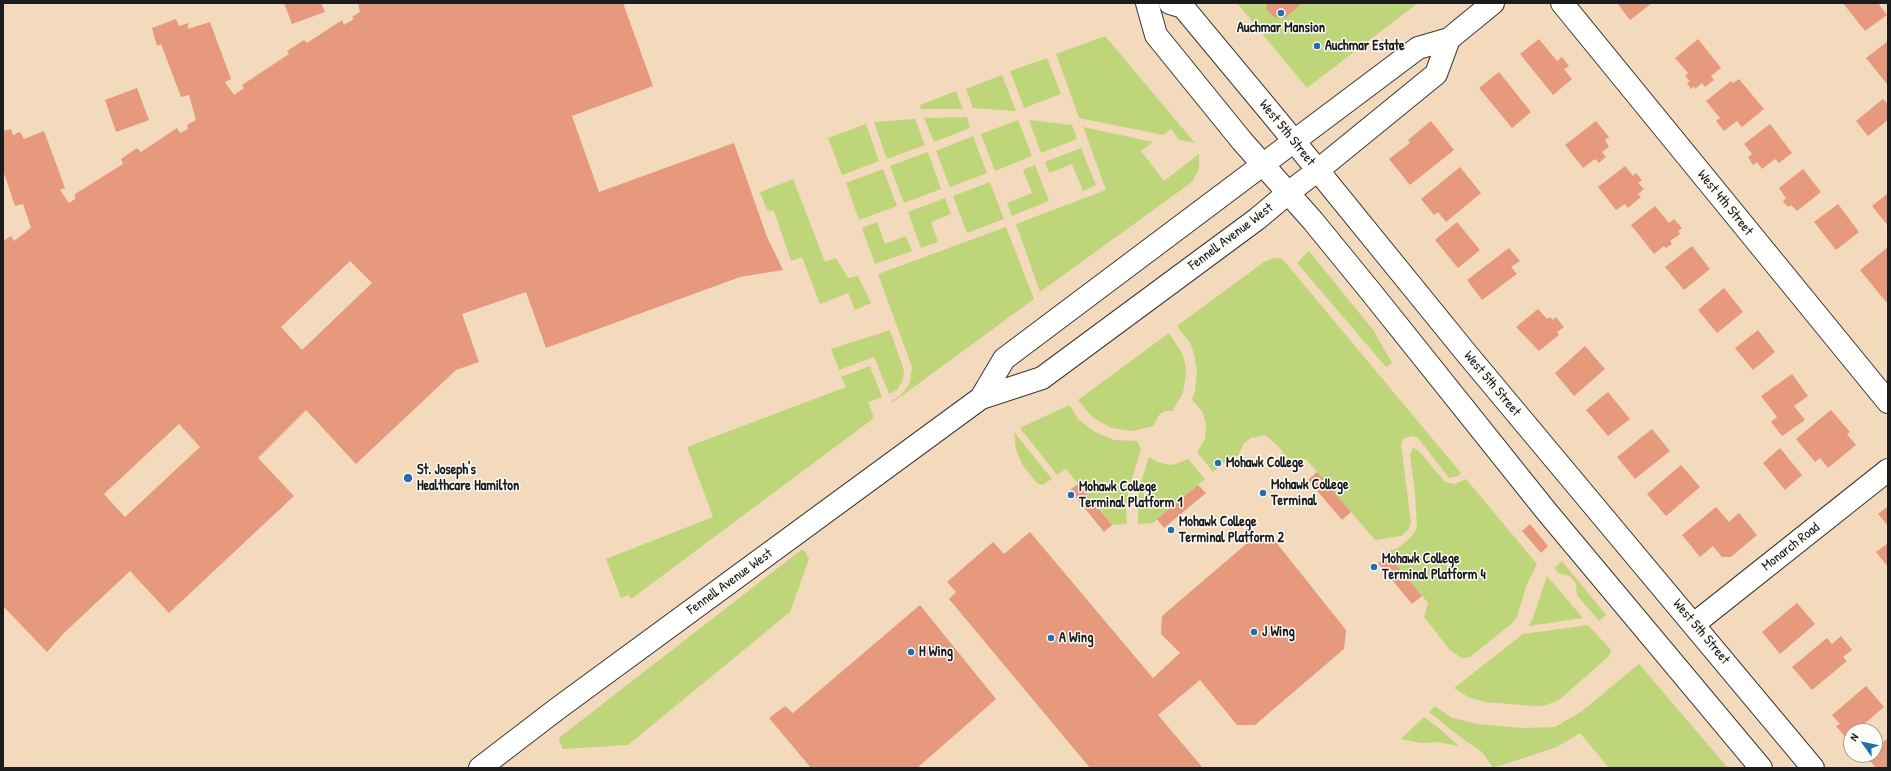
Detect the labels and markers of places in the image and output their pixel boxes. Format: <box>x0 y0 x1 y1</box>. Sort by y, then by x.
marker: Auchmar Mansion <box>1276 8 1286 18</box>
place label: Auchmar Mansion <box>1237 20 1325 36</box>
place label: Auchmar Estate <box>1325 38 1405 54</box>
marker: Auchmar Estate <box>1312 41 1322 51</box>
place label: Mohawk College <box>1226 455 1304 471</box>
marker: Mohawk College <box>1213 458 1223 468</box>
place label: St. Joseph's Healthcare Hamilton <box>417 462 519 494</box>
marker: St. Joseph's Healthcare Hamilton <box>402 472 414 484</box>
place label: Mohawk College Terminal <box>1271 477 1349 510</box>
place label: Mohawk College Terminal Platform 1 <box>1079 479 1183 512</box>
marker: Mohawk College Terminal <box>1258 488 1268 498</box>
marker: Mohawk College Terminal Platform 1 <box>1066 490 1076 500</box>
place label: Mohawk College Terminal Platform 2 <box>1179 514 1284 546</box>
marker: Mohawk College Terminal Platform 2 <box>1166 525 1176 535</box>
place label: Mohawk College Terminal Platform 4 <box>1382 551 1486 584</box>
marker: Mohawk College Terminal Platform 4 <box>1369 562 1379 572</box>
place label: J Wing <box>1262 624 1295 640</box>
marker: J Wing <box>1249 627 1259 637</box>
place label: A Wing <box>1059 630 1093 646</box>
marker: A Wing <box>1046 633 1056 643</box>
place label: H Wing <box>919 644 953 660</box>
marker: H Wing <box>906 647 916 657</box>

